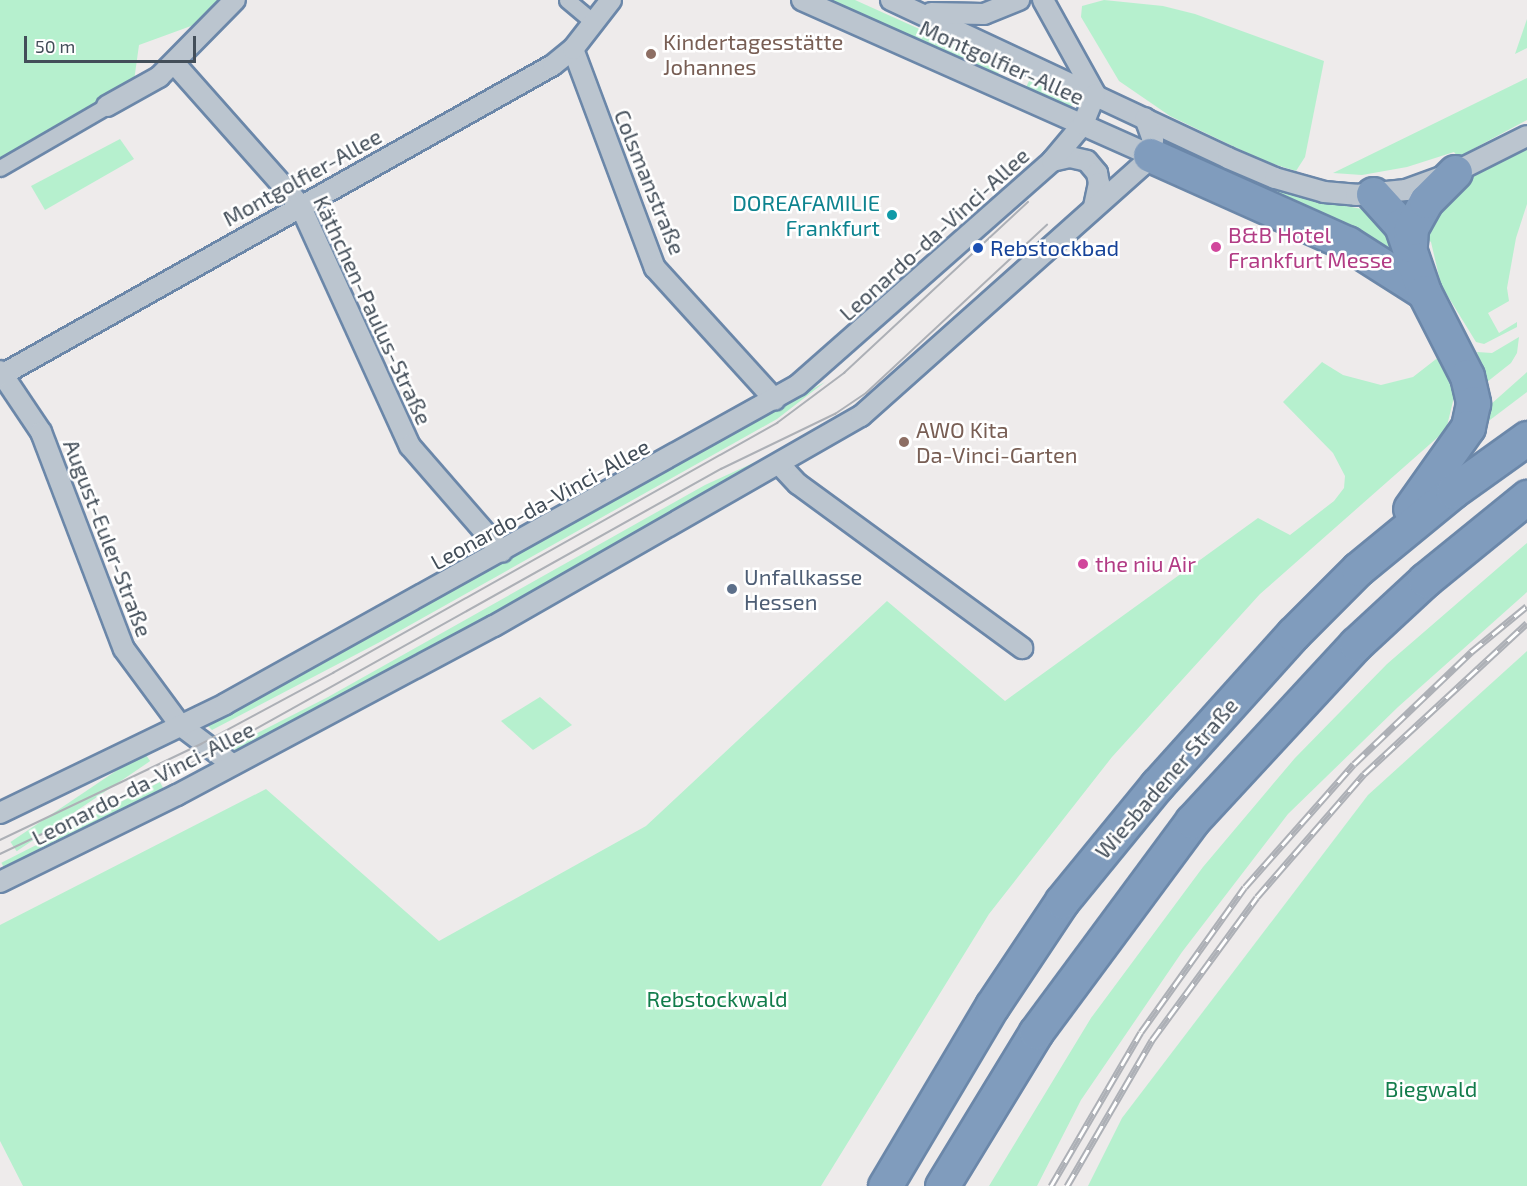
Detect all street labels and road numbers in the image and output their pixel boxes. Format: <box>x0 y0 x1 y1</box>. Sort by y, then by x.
street label: Montgolfier-Allee <box>916 14 1088 110</box>
street label: Colsmanstraße <box>609 106 691 258</box>
street label: Montgolfier-Allee <box>218 122 386 232</box>
street label: Leonardo-da-Vinci-Allee <box>834 142 1034 326</box>
street label: Käthchen-Paulus-Straße <box>308 191 438 429</box>
street label: Leonardo-da-Vinci-Allee <box>426 433 654 575</box>
street label: August-Euler-Straße <box>58 436 158 640</box>
street label: Wiesbadener Straße <box>1089 692 1243 864</box>
street label: Leonardo-da-Vinci-Allee <box>27 715 259 851</box>

